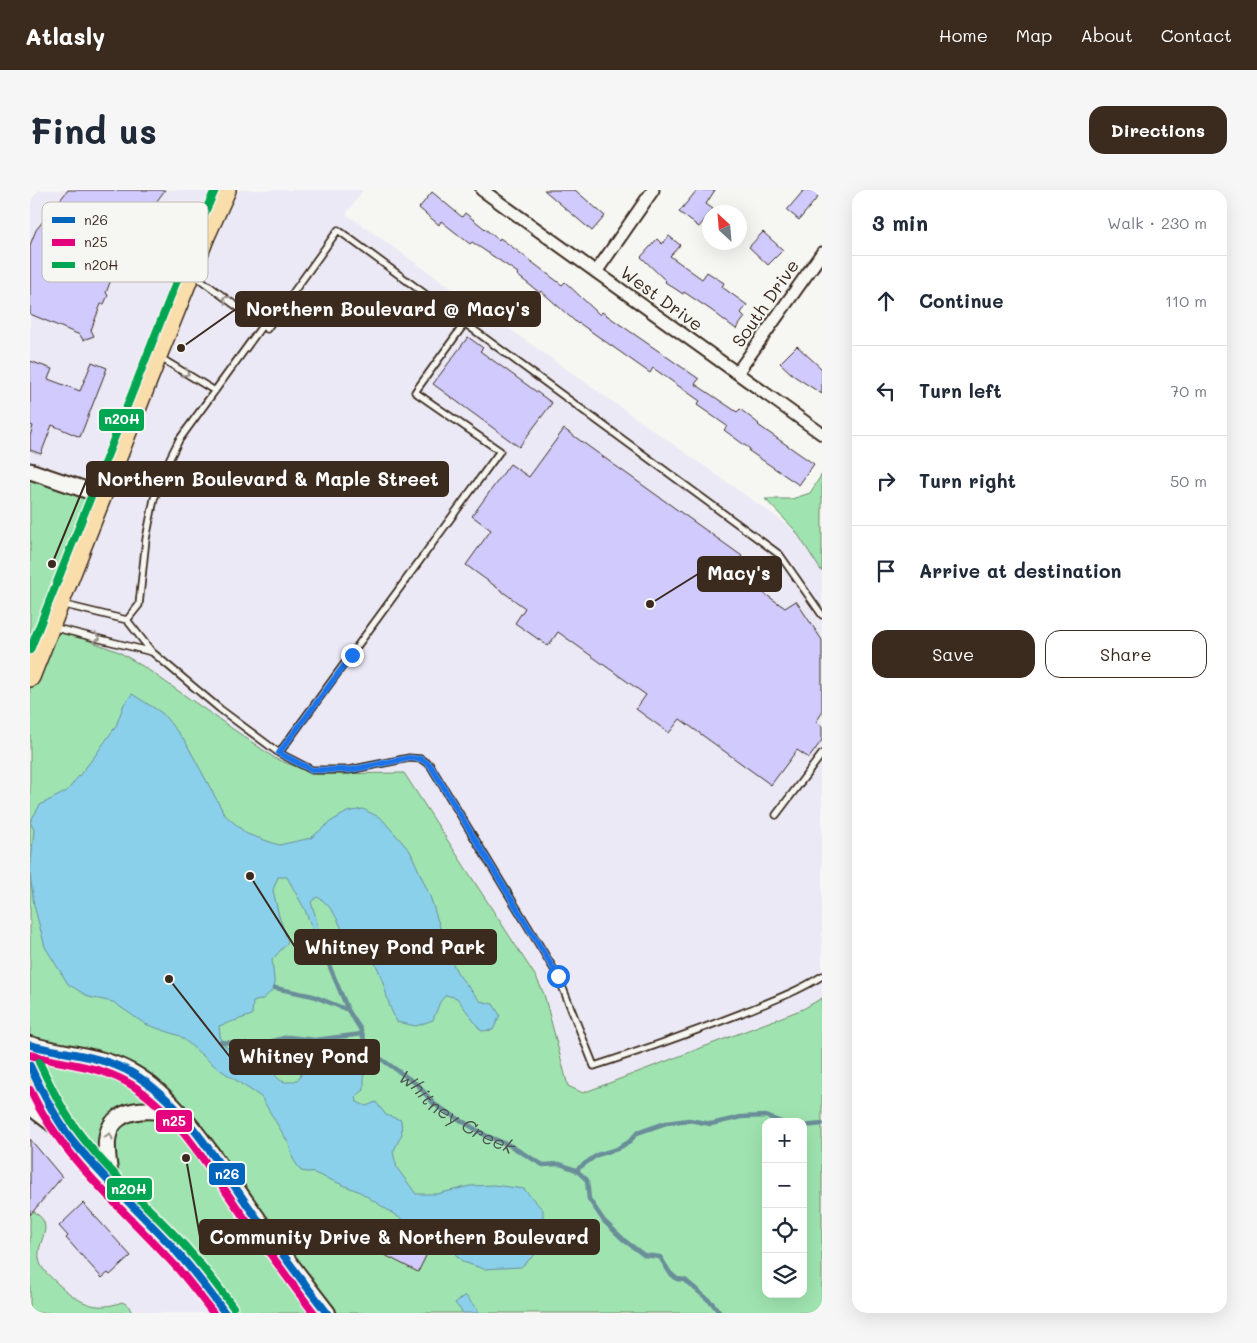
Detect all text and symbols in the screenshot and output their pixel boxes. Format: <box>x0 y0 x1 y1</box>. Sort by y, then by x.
text: Atlasly <box>25 20 105 51</box>
text: Home <box>939 23 988 47</box>
text: Map <box>1016 23 1052 47</box>
text: About <box>1080 23 1133 47</box>
text: Contact <box>1161 23 1232 47</box>
button: Directions <box>1089 106 1227 154</box>
text: Find us <box>30 107 157 153</box>
legend <box>42 202 208 282</box>
north arrow <box>702 205 747 250</box>
text: 3 min <box>872 209 928 236</box>
text: n26 <box>84 210 108 229</box>
text: Walk · 230 m <box>1107 212 1207 233</box>
text: n25 <box>84 232 108 251</box>
street label: South Drive <box>726 254 804 352</box>
text: n20H <box>84 255 118 274</box>
street label: West Drive <box>616 260 708 336</box>
icon: ahead <box>872 287 900 315</box>
text: Continue <box>919 288 1004 313</box>
text: 110 m <box>1165 290 1207 311</box>
callout: Northern Boulevard @ Macy's <box>236 292 540 326</box>
one-way arrow <box>222 296 232 305</box>
text: Northern Boulevard @ Macy's <box>246 296 530 321</box>
one-way arrow <box>181 367 190 377</box>
icon: left <box>872 377 900 405</box>
text: Turn left <box>919 378 1002 403</box>
text: 70 m <box>1170 380 1207 401</box>
line badge: n20H <box>98 408 145 432</box>
text: n20H <box>104 409 140 428</box>
callout: Northern Boulevard & Maple Street <box>87 462 448 496</box>
text: Northern Boulevard & Maple Street <box>97 466 439 491</box>
icon: right <box>872 467 900 495</box>
text: Turn right <box>919 468 1016 493</box>
text: 50 m <box>1170 470 1207 491</box>
callout: Macy's <box>698 557 781 591</box>
icon: arrive <box>872 557 900 585</box>
text: Arrive at destination <box>919 558 1122 583</box>
text: Macy's <box>707 560 771 585</box>
button: Save <box>872 630 1035 678</box>
button: Share <box>1045 630 1207 678</box>
one-way arrow <box>92 632 101 643</box>
route end <box>341 644 364 667</box>
callout: Whitney Pond Park <box>295 930 496 964</box>
text: Whitney Pond Park <box>305 934 485 959</box>
route start <box>547 965 570 988</box>
callout: Whitney Pond <box>230 1040 379 1074</box>
text: Whitney Pond <box>240 1043 368 1068</box>
water label: Whitney Creek <box>394 1063 521 1159</box>
line badge: n25 <box>155 1109 193 1133</box>
text: n25 <box>162 1111 186 1130</box>
map controls <box>762 1118 807 1298</box>
button: + <box>762 1118 807 1163</box>
one-way arrow <box>103 1132 114 1141</box>
line badge: n26 <box>208 1162 246 1186</box>
button: − <box>762 1163 807 1208</box>
text: n26 <box>215 1164 239 1183</box>
line badge: n20H <box>106 1177 153 1201</box>
text: n20H <box>111 1179 147 1198</box>
button: locate <box>762 1208 807 1253</box>
callout: Community Drive & Northern Boulevard <box>200 1220 599 1254</box>
text: Community Drive & Northern Boulevard <box>210 1224 588 1249</box>
button: layers <box>762 1253 807 1298</box>

